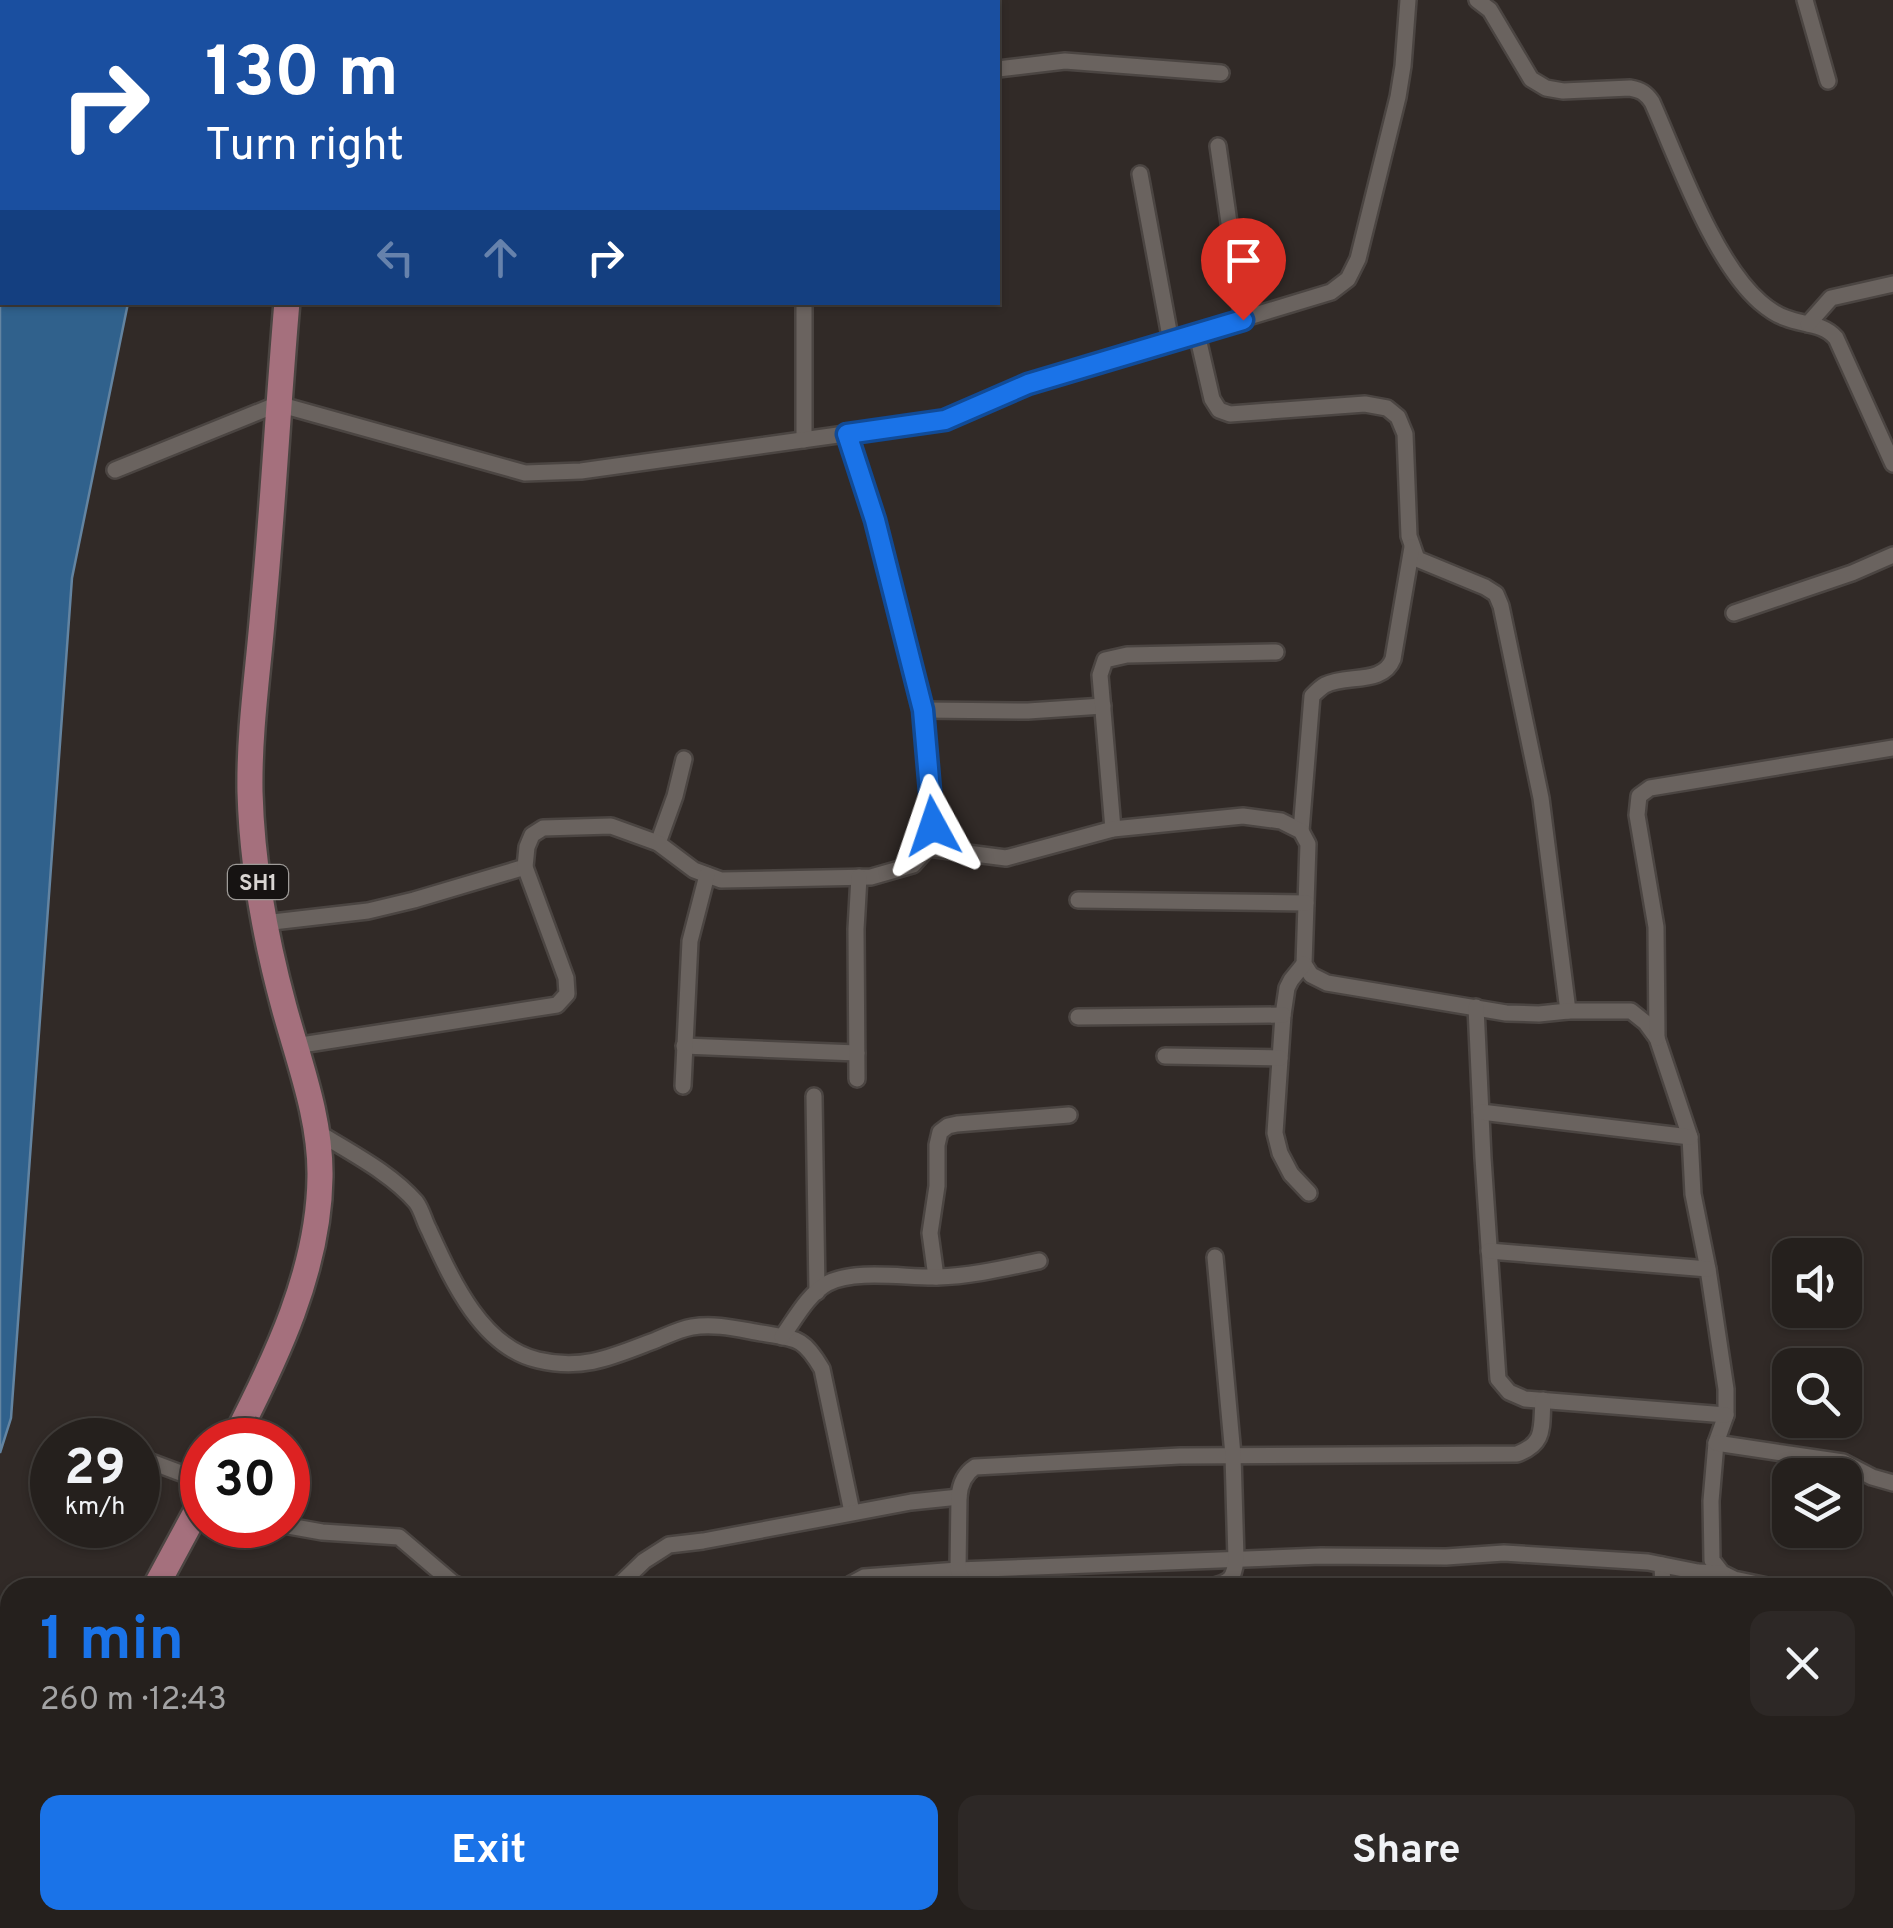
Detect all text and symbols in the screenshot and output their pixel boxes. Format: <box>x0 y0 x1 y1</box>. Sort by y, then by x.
text: 130 m <box>205 32 399 121</box>
icon: right <box>40 40 170 170</box>
text: Turn right <box>205 119 404 176</box>
pin <box>1201 218 1286 321</box>
icon: left <box>368 230 423 285</box>
icon: ahead <box>473 230 528 285</box>
icon: right <box>578 230 633 285</box>
icon: arrive <box>1216 233 1271 288</box>
position arrow <box>881 774 985 878</box>
road number: SH1 <box>228 865 288 899</box>
map controls <box>1772 1238 1862 1548</box>
button: sound <box>1772 1238 1862 1328</box>
button: search <box>1772 1348 1862 1438</box>
speed limit sign: 30 <box>180 1418 310 1548</box>
text: 29 <box>64 1439 126 1502</box>
button: layers <box>1772 1458 1862 1548</box>
text: km/h <box>65 1492 125 1524</box>
text: 1 min <box>40 1605 184 1681</box>
button: close <box>1750 1611 1855 1716</box>
text: 260 m · 12:43 <box>40 1681 227 1721</box>
button: Exit <box>40 1795 938 1910</box>
button: Share <box>958 1795 1855 1910</box>

